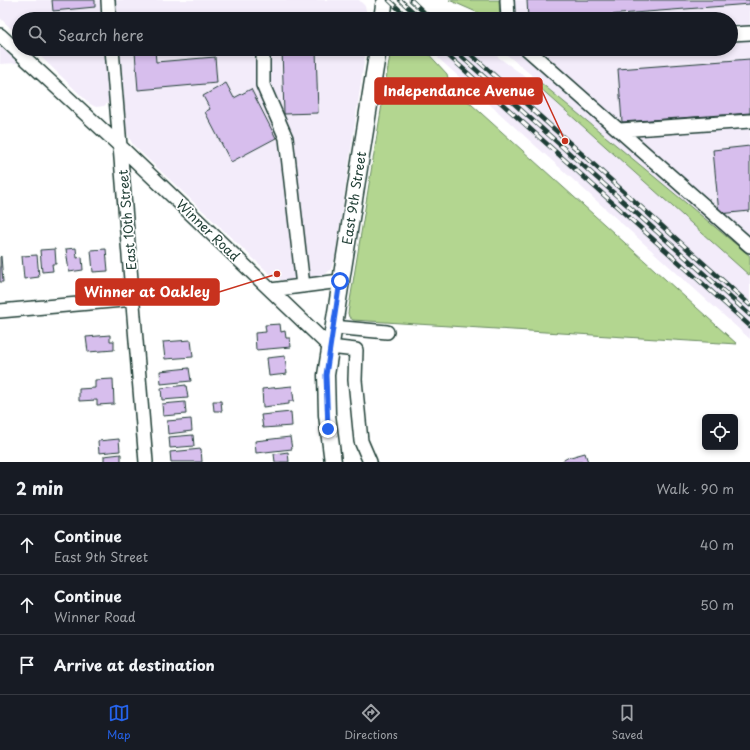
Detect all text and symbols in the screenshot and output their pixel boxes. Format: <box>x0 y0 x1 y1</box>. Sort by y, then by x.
search box <box>12 12 738 56</box>
icon: search <box>26 23 48 45</box>
text: Search here <box>58 23 144 46</box>
callout: Independance Avenue <box>375 78 542 104</box>
text: Independance Avenue <box>383 80 535 101</box>
street label: East 9th Street <box>337 150 370 246</box>
street label: East 10th Street <box>113 169 140 271</box>
street label: Winner Road <box>172 194 245 265</box>
route start <box>331 272 349 290</box>
callout: Winner at Oakley <box>76 279 219 305</box>
text: Winner at Oakley <box>84 281 210 302</box>
map controls <box>702 414 738 450</box>
button: locate <box>702 414 738 450</box>
route end <box>319 420 337 438</box>
text: 2 min <box>16 475 63 501</box>
text: Walk · 90 m <box>657 479 734 498</box>
text: Continue <box>54 524 122 547</box>
icon: ahead <box>16 534 38 556</box>
text: 40 m <box>700 535 734 554</box>
text: East 9th Street <box>54 547 148 566</box>
text: Continue <box>54 584 122 607</box>
icon: ahead <box>16 594 38 616</box>
text: 50 m <box>700 595 734 614</box>
text: Winner Road <box>54 607 136 626</box>
text: Arrive at destination <box>54 653 215 676</box>
icon: arrive <box>16 654 38 676</box>
tab: Map <box>107 702 130 743</box>
tab: Directions <box>344 702 398 743</box>
tab: Saved <box>612 702 643 743</box>

